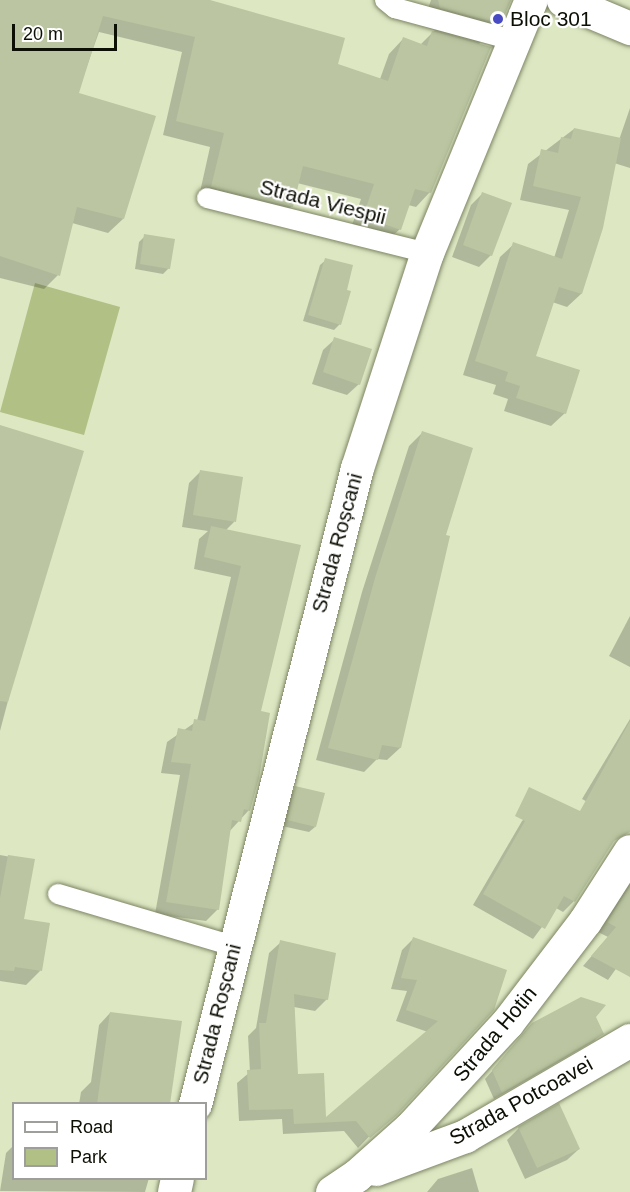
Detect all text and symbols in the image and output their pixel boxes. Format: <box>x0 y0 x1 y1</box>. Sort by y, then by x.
place label: Bloc 301 <box>510 6 592 32</box>
scale bar <box>15 12 120 50</box>
marker: Bloc 301 <box>491 12 505 26</box>
text: 20 m <box>23 24 63 44</box>
street label: Strada Viespii <box>257 174 389 230</box>
street label: Strada Roșcani <box>306 470 368 616</box>
street label: Strada Roșcani <box>187 941 247 1087</box>
street label: Strada Hotin <box>448 981 542 1087</box>
street label: Strada Potcoavei <box>445 1051 597 1151</box>
legend <box>12 1102 207 1180</box>
text: Road <box>70 1117 113 1137</box>
text: Park <box>70 1147 107 1167</box>

